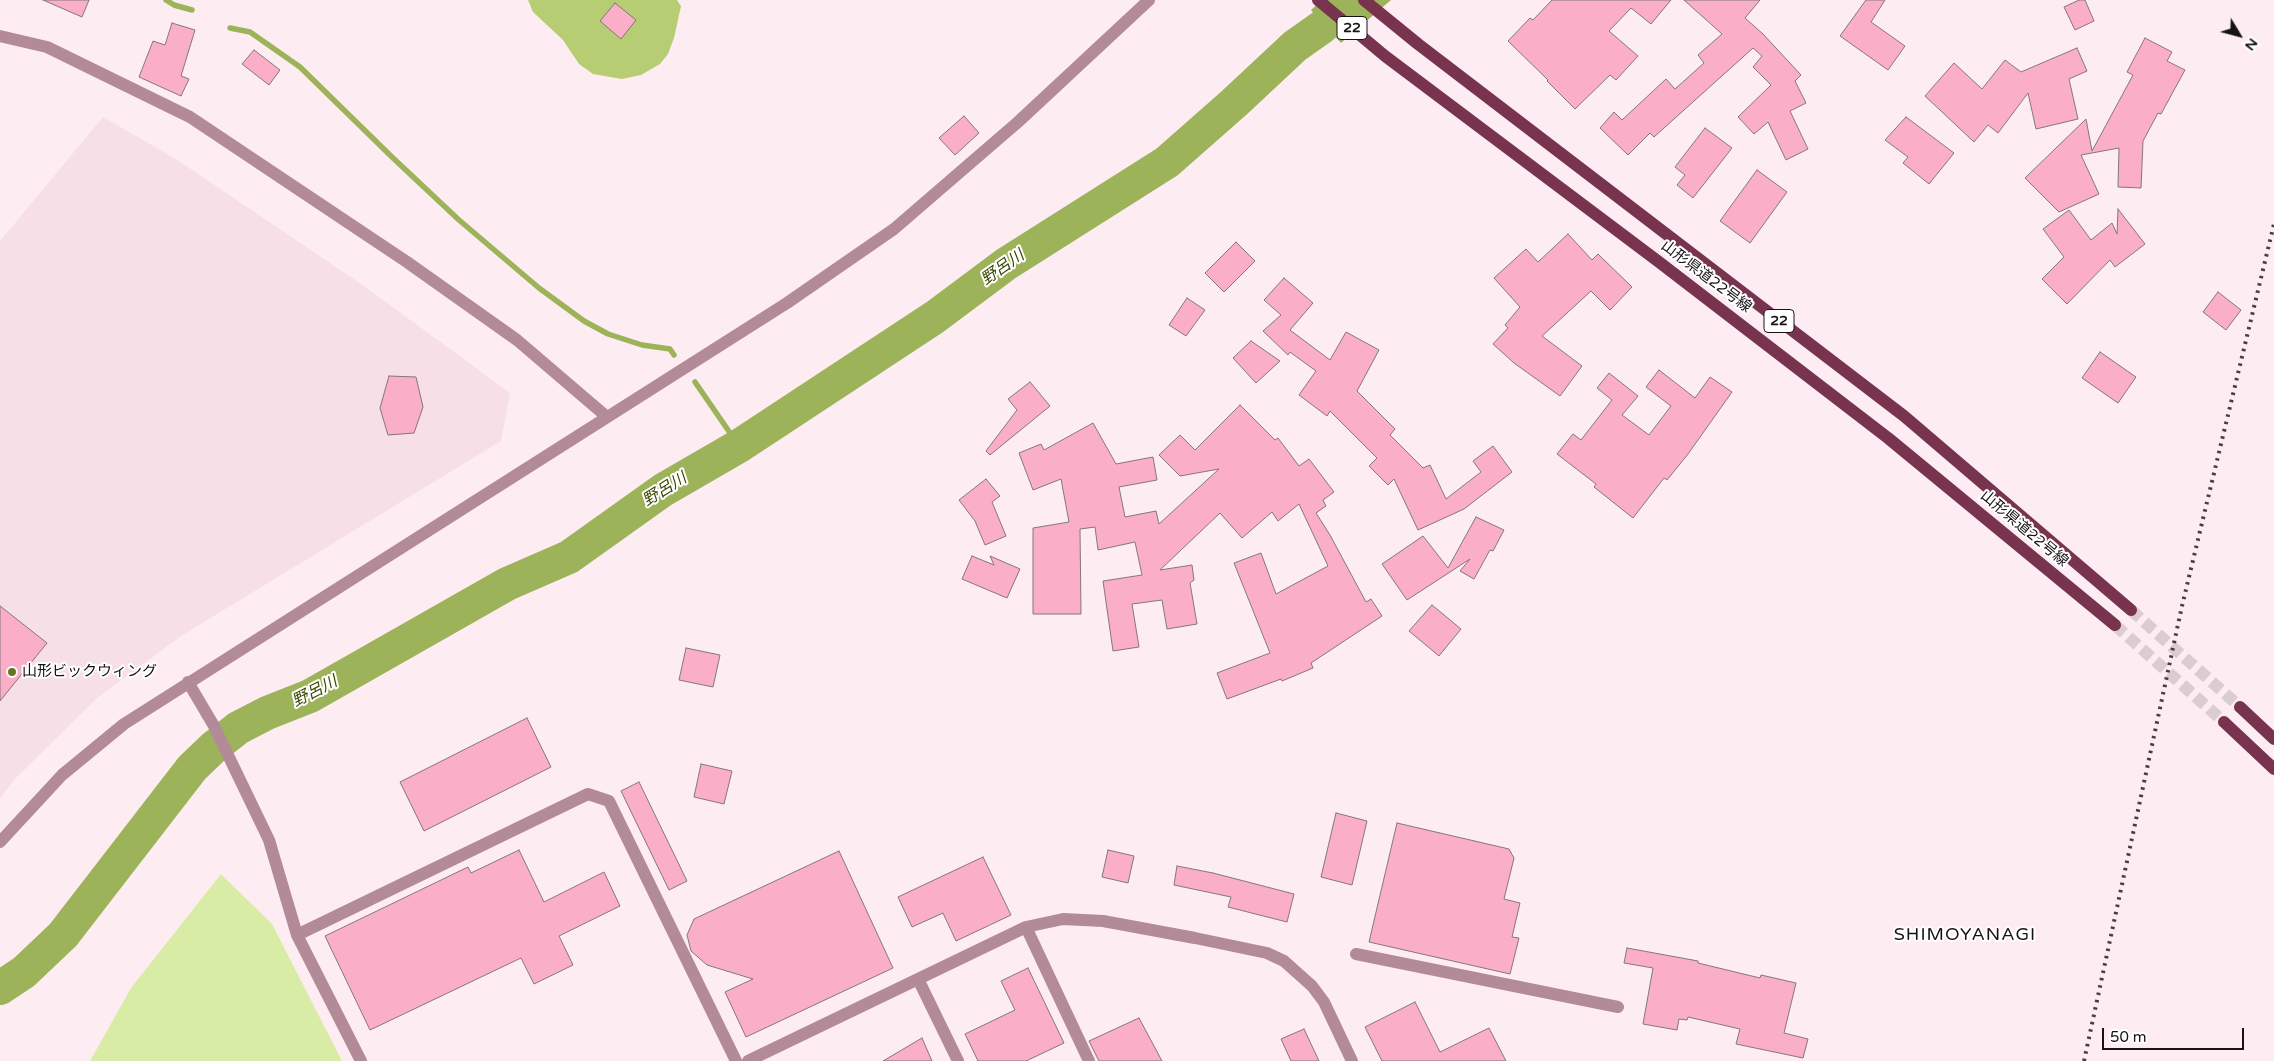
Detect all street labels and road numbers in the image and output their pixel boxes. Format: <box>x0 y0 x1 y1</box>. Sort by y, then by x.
road number: 22 <box>1337 16 1367 40</box>
street label: 山形県道22号線 <box>1657 237 1755 317</box>
road number: 22 <box>1764 310 1794 332</box>
street label: 山形県道22号線 <box>1977 487 2071 571</box>

